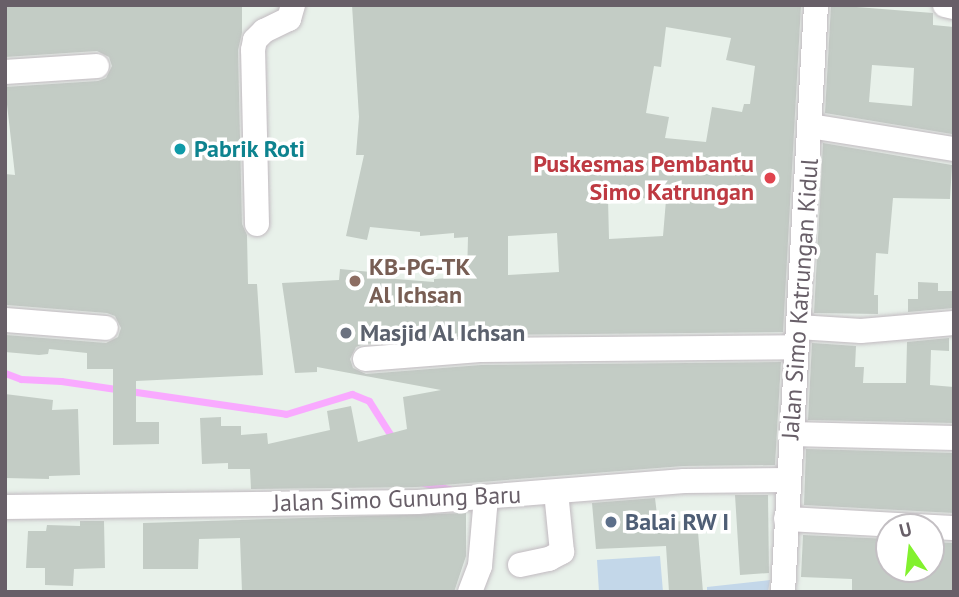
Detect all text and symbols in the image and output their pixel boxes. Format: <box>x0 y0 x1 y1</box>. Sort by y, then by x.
place label: Pabrik Roti <box>194 135 306 163</box>
marker: Pabrik Roti <box>172 141 188 157</box>
place label: Puskesmas Pembantu Simo Katrungan <box>533 150 754 206</box>
street label: Jalan Simo Katrungan Kidul <box>776 157 824 441</box>
marker: Puskesmas Pembantu Simo Katrungan <box>760 168 780 188</box>
place label: KB-PG-TK Al Ichsan <box>369 253 470 309</box>
marker: KB-PG-TK Al Ichsan <box>347 273 363 289</box>
place label: Masjid Al Ichsan <box>360 319 526 347</box>
marker: Masjid Al Ichsan <box>338 325 354 341</box>
street label: Jalan Simo Gunung Baru <box>272 480 522 518</box>
place label: Balai RW I <box>625 508 730 536</box>
north arrow <box>875 513 945 583</box>
marker: Balai RW I <box>603 514 619 530</box>
text: U <box>897 516 914 543</box>

